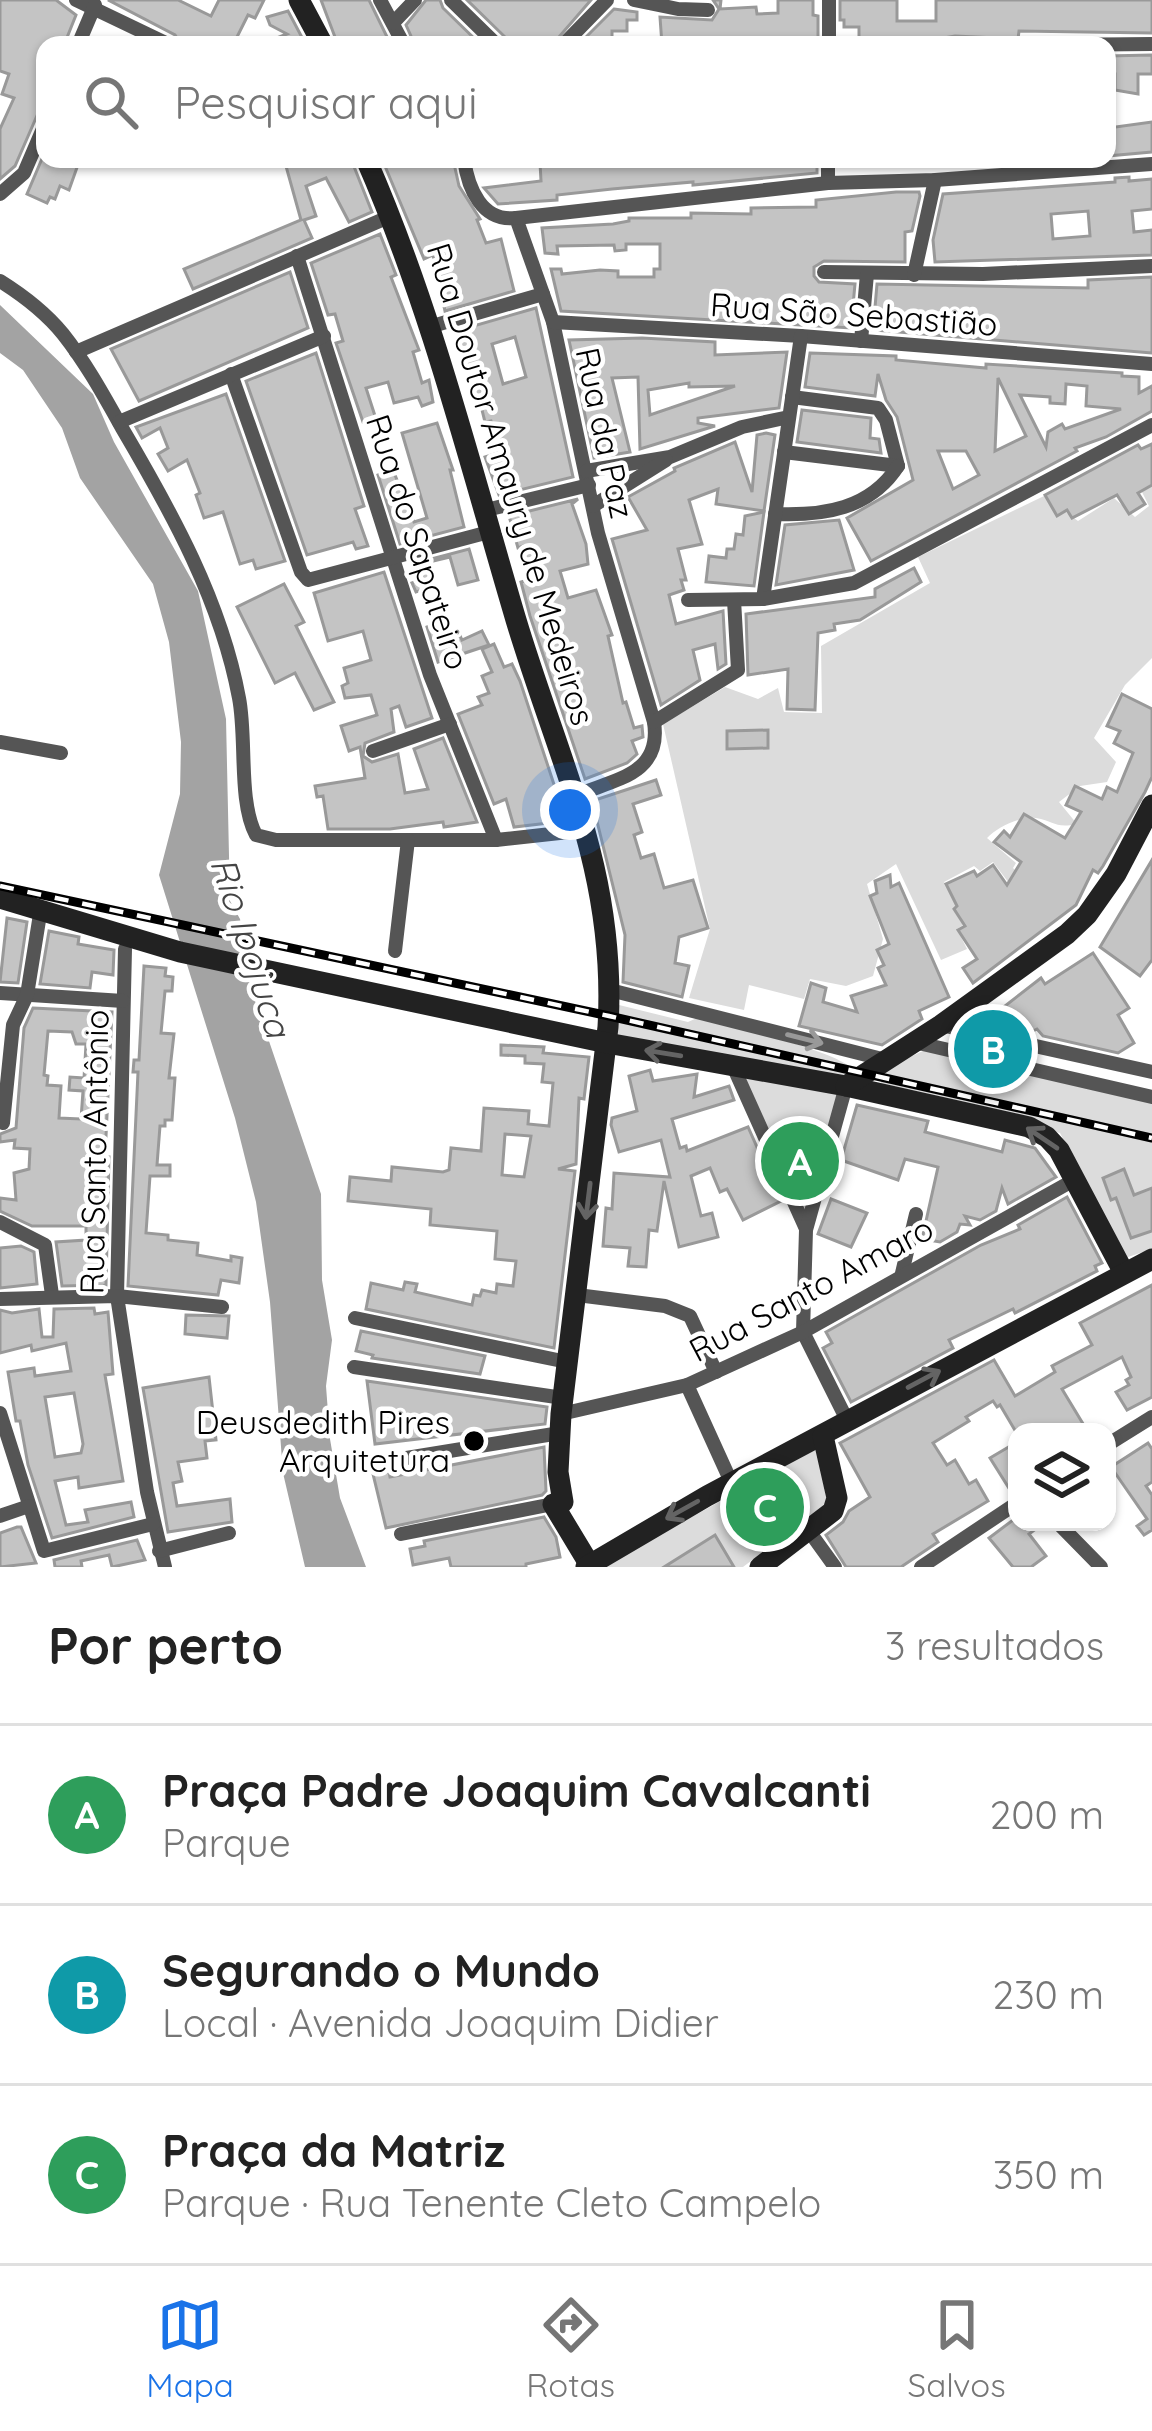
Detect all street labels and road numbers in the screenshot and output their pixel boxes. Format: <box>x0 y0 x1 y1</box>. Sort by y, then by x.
street label: Rua Doutor Amaury de Medeiros <box>418 238 604 730</box>
street label: Rua São Sebastião <box>709 283 999 344</box>
street label: Rua da Paz <box>567 344 644 522</box>
street label: Rua do Sapateiro <box>358 409 479 675</box>
street label: Rua Santo Antônio <box>71 1009 116 1295</box>
street label: Rua Santo Amaro <box>682 1207 940 1370</box>

